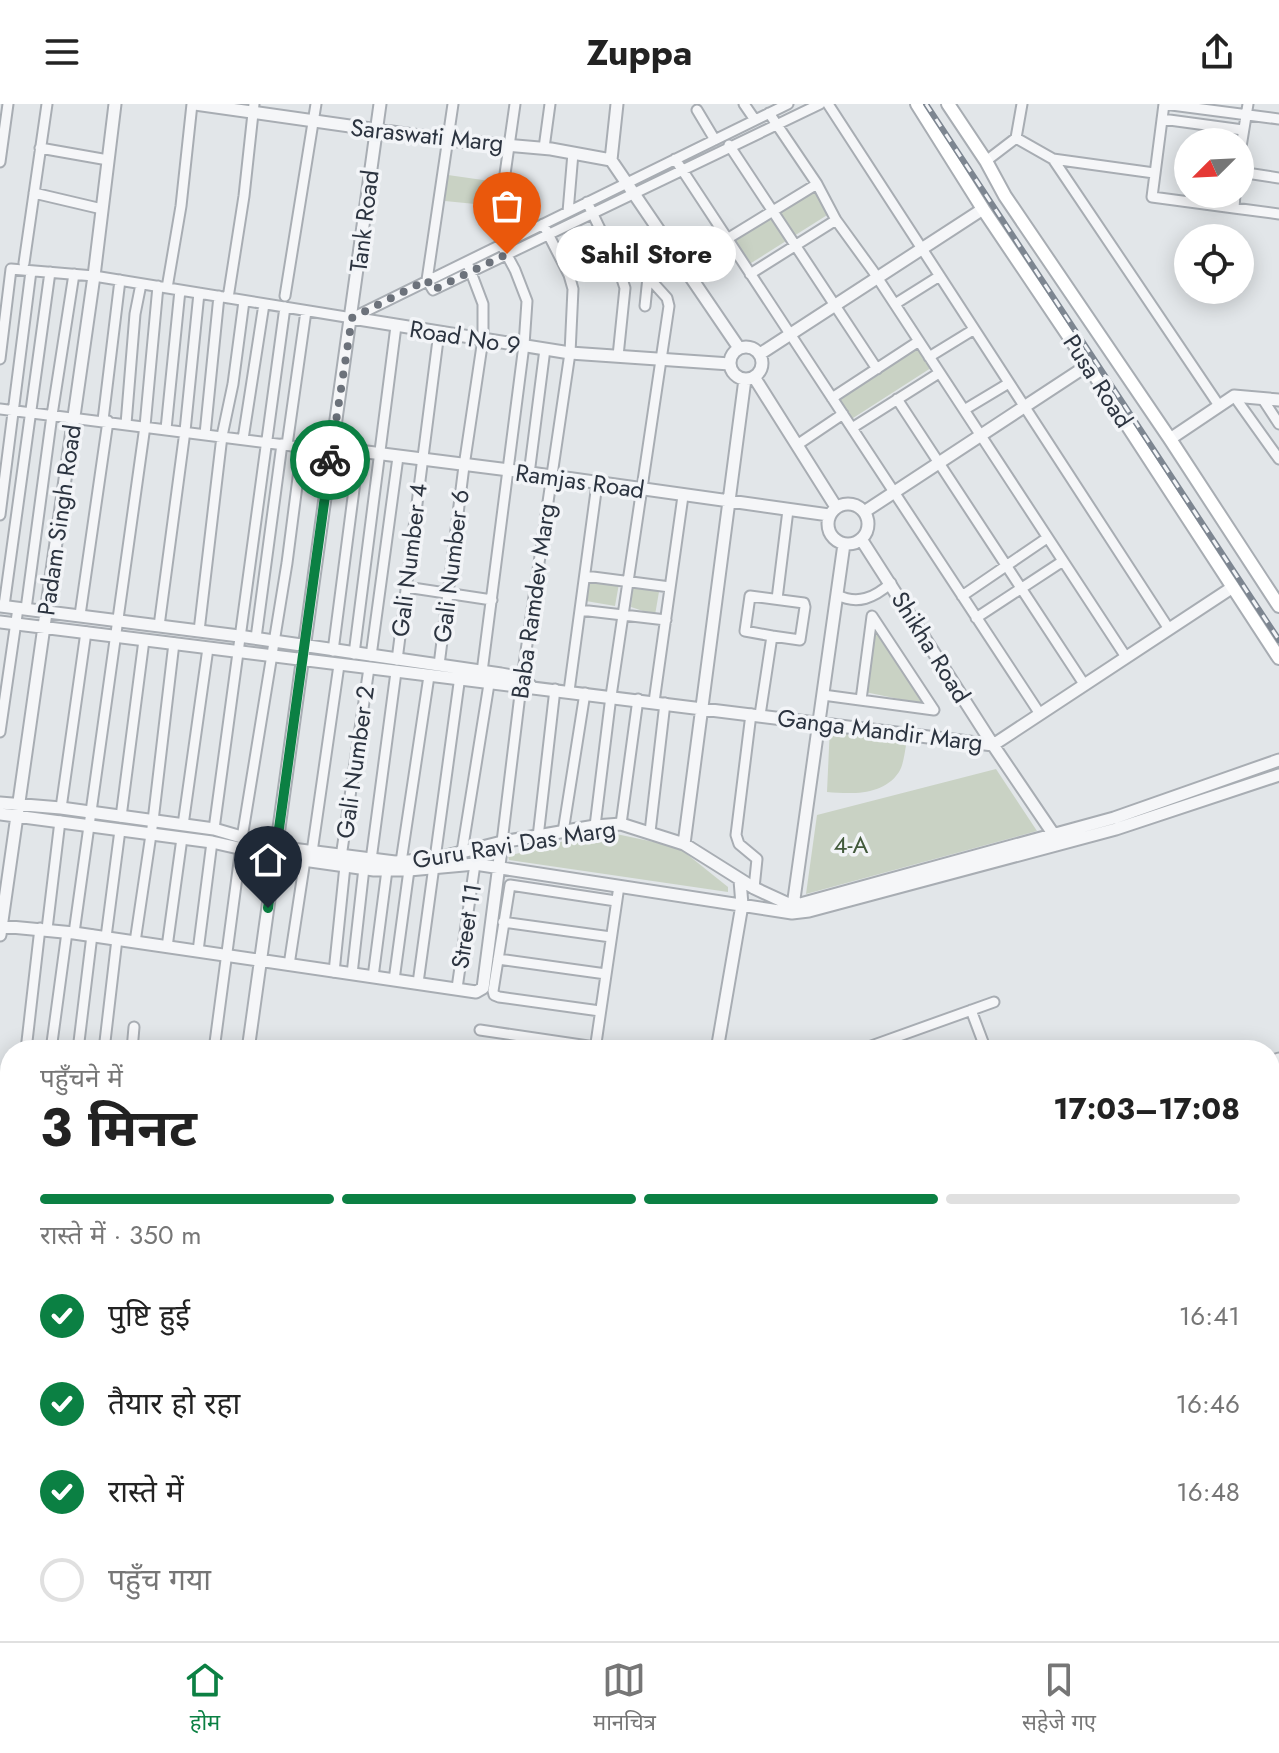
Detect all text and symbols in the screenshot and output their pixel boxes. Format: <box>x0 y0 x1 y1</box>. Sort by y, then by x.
text: Zuppa <box>587 26 692 78</box>
icon: menu <box>40 30 84 74</box>
icon: share <box>1195 30 1239 74</box>
street label: Saraswati Marg <box>349 110 505 160</box>
north arrow <box>1174 128 1254 208</box>
map controls <box>1174 128 1254 304</box>
street label: Tank Road <box>340 168 388 274</box>
pin <box>473 172 541 254</box>
icon: bag <box>485 184 529 228</box>
button: locate <box>1174 224 1254 304</box>
callout: Sahil Store <box>555 226 735 282</box>
text: Sahil Store <box>580 235 712 273</box>
street label: Road No 9 <box>407 311 523 363</box>
street label: Pusa Road <box>1055 327 1141 435</box>
courier <box>290 420 370 500</box>
street label: Padam Singh Road <box>28 422 90 618</box>
icon: bike <box>308 438 352 482</box>
street label: Ramjas Road <box>513 455 647 507</box>
street label: Gali Number 4 <box>382 481 436 639</box>
street label: Gali Number 6 <box>424 487 478 645</box>
street label: Baba Ramdev Marg <box>502 501 564 701</box>
street label: Shikha Road <box>883 584 979 710</box>
street label: Gali Number 2 <box>327 683 383 841</box>
street label: Ganga Mandir Marg <box>775 700 985 760</box>
street label: Guru Ravi Das Marg <box>410 811 618 877</box>
pin <box>234 826 302 908</box>
park label: 4-A <box>834 827 869 862</box>
icon: home <box>246 838 290 882</box>
street label: Street 11 <box>442 881 490 971</box>
text: पहुँचने में <box>40 1059 123 1097</box>
text: 17:03–17:08 <box>1053 1087 1240 1130</box>
text: 3 मिनट <box>40 1090 197 1166</box>
text: रास्ते में · 350 m <box>40 1216 202 1254</box>
icon: check <box>40 1294 84 1338</box>
text: पुष्टि हुई <box>108 1294 190 1337</box>
text: 16:41 <box>1179 1297 1240 1335</box>
icon: check <box>40 1382 84 1426</box>
text: तैयार हो रहा <box>108 1382 240 1425</box>
text: 16:46 <box>1175 1385 1240 1423</box>
icon: check <box>40 1470 84 1514</box>
text: रास्ते में <box>108 1470 184 1513</box>
text: 16:48 <box>1176 1473 1240 1511</box>
text: पहुँच गया <box>108 1558 211 1601</box>
tab: होम <box>183 1658 227 1739</box>
tab: मानचित्र <box>593 1658 656 1739</box>
tab: सहेजे गए <box>1022 1658 1096 1739</box>

